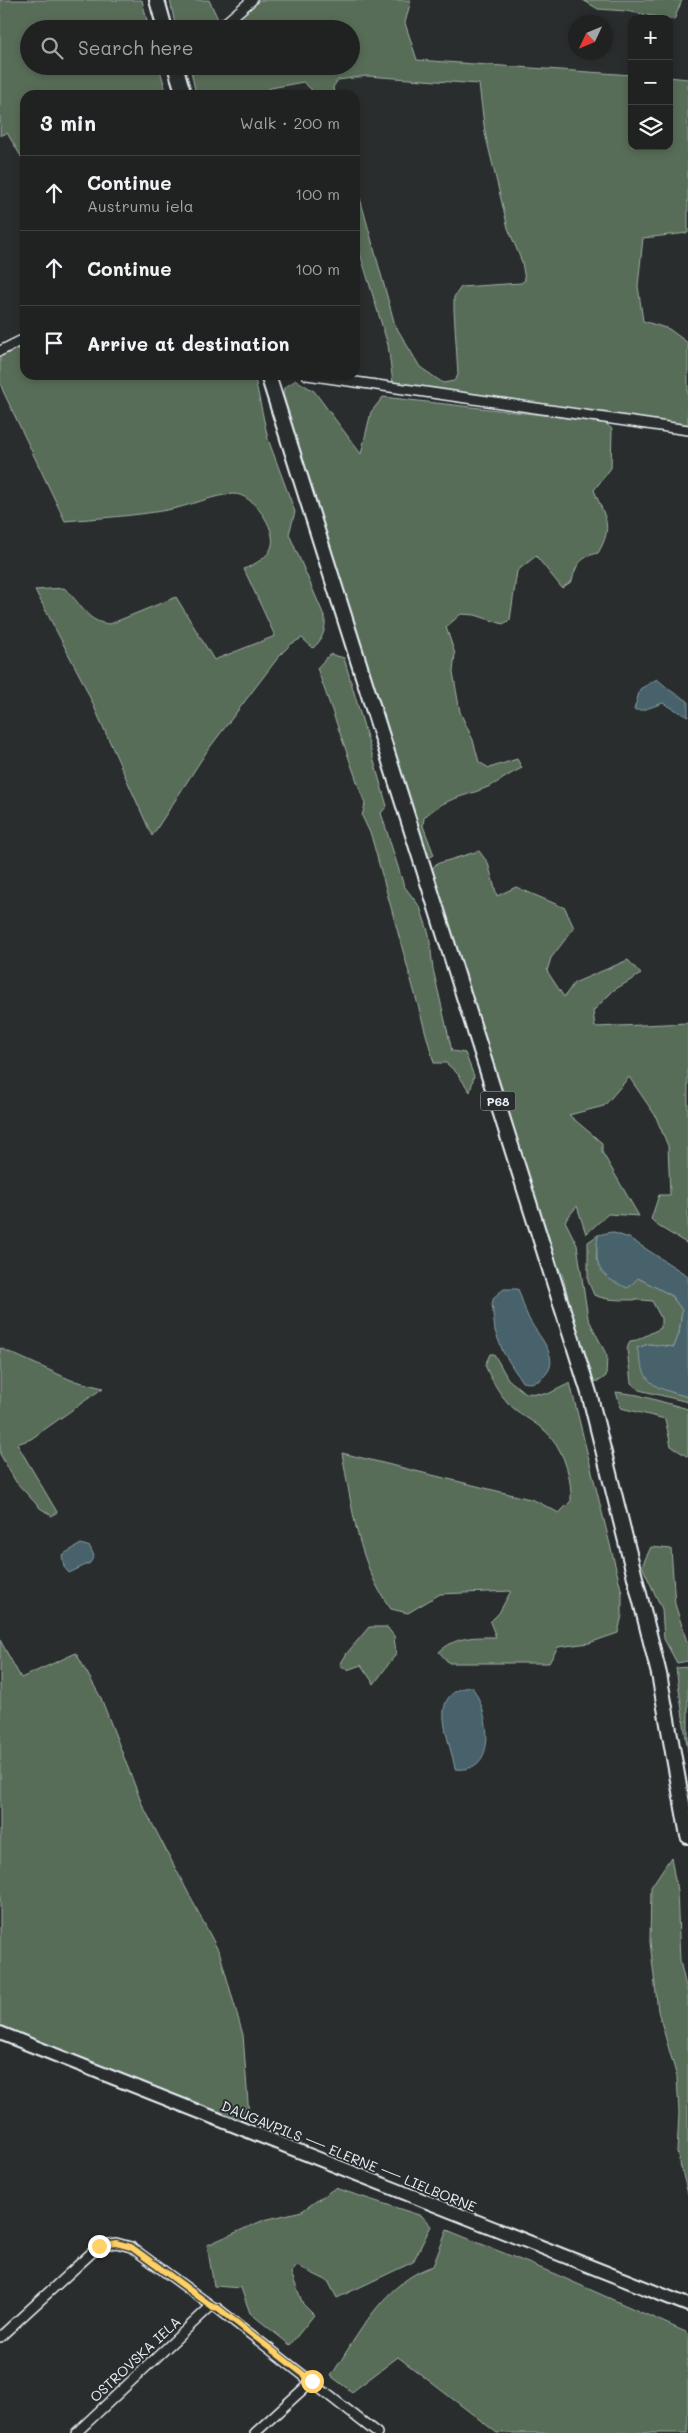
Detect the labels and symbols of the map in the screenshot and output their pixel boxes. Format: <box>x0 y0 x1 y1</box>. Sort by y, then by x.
north arrow <box>568 15 613 60</box>
road number: P68 <box>480 1092 516 1110</box>
street label: DAUGAVPILS — ELERNE — LIELBORNE <box>219 2096 479 2216</box>
route end <box>88 2235 111 2258</box>
street label: OSTROVSKA IELA <box>86 2312 184 2406</box>
route start <box>301 2370 324 2393</box>

